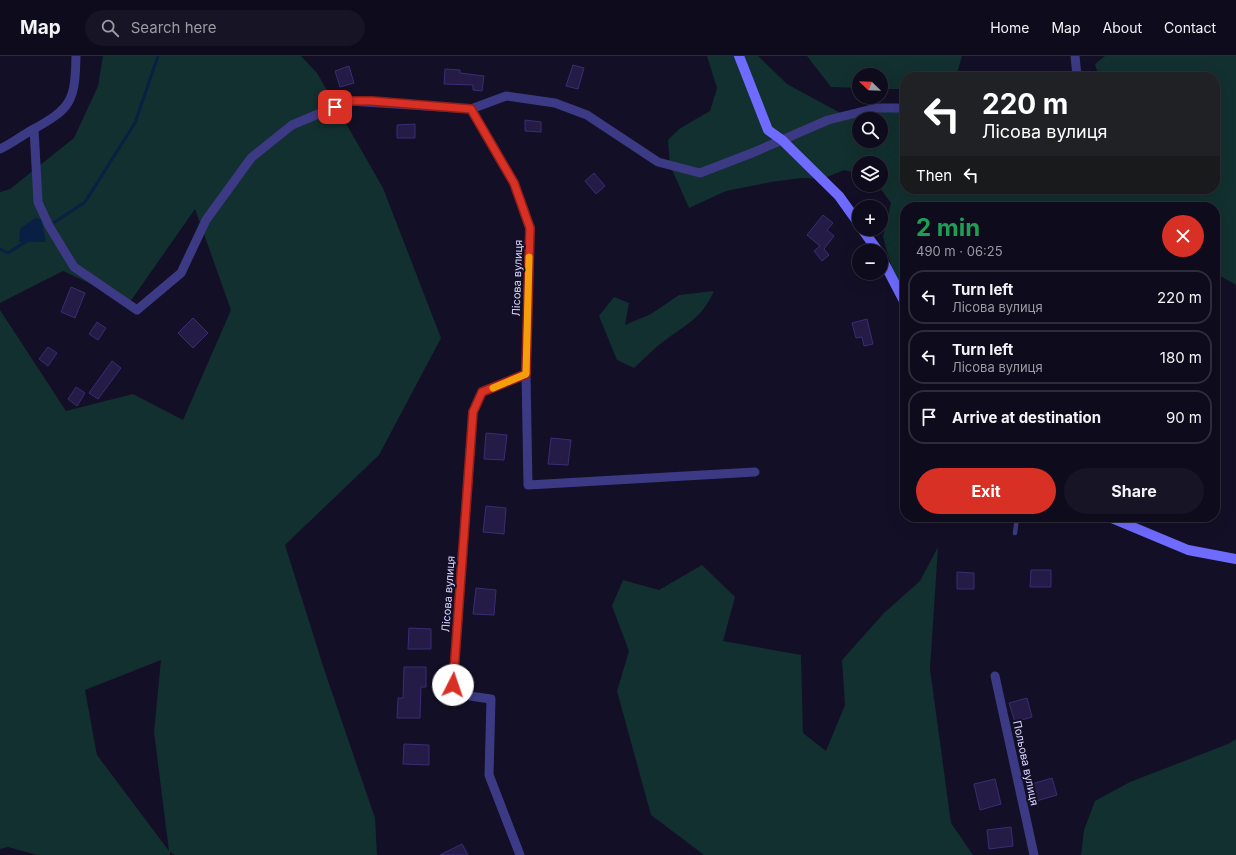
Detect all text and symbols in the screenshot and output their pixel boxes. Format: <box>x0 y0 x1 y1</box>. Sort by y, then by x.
search box <box>85 10 365 46</box>
text: Map <box>20 16 61 39</box>
icon: search <box>99 17 121 39</box>
text: Search here <box>131 18 216 37</box>
text: Home <box>990 19 1029 36</box>
text: Map <box>1051 19 1081 36</box>
text: About <box>1103 19 1142 36</box>
text: Contact <box>1164 19 1216 36</box>
north arrow <box>852 68 888 104</box>
map controls <box>852 68 888 280</box>
text: 220 m <box>982 87 1068 121</box>
icon: left <box>916 88 968 140</box>
pin <box>318 90 352 124</box>
icon: arrive <box>324 96 346 118</box>
button: search <box>852 112 888 148</box>
text: Лісова вулиця <box>982 121 1107 142</box>
button: layers <box>852 156 888 192</box>
icon: left <box>960 164 982 186</box>
text: Then <box>916 166 952 185</box>
button: + <box>852 200 888 236</box>
text: 2 min <box>916 213 980 242</box>
button: close <box>1162 215 1204 257</box>
street label: Лісова вулиця <box>509 239 525 317</box>
text: 490 m · 06:25 <box>916 243 1003 259</box>
button: − <box>852 244 888 280</box>
text: Turn left <box>952 280 1013 299</box>
icon: left <box>918 286 940 308</box>
text: 220 m <box>1157 288 1202 307</box>
text: Лісова вулиця <box>952 299 1043 315</box>
text: Turn left <box>952 340 1013 359</box>
icon: left <box>918 346 940 368</box>
text: 180 m <box>1160 348 1202 367</box>
text: Лісова вулиця <box>952 359 1043 375</box>
icon: arrive <box>918 406 940 428</box>
text: Arrive at destination <box>952 408 1101 427</box>
text: 90 m <box>1166 408 1202 427</box>
button: Exit <box>916 468 1056 514</box>
button: Share <box>1064 468 1204 514</box>
street label: Лісова вулиця <box>438 555 458 633</box>
position arrow <box>432 664 474 706</box>
street label: Польова вулиця <box>1010 719 1042 807</box>

